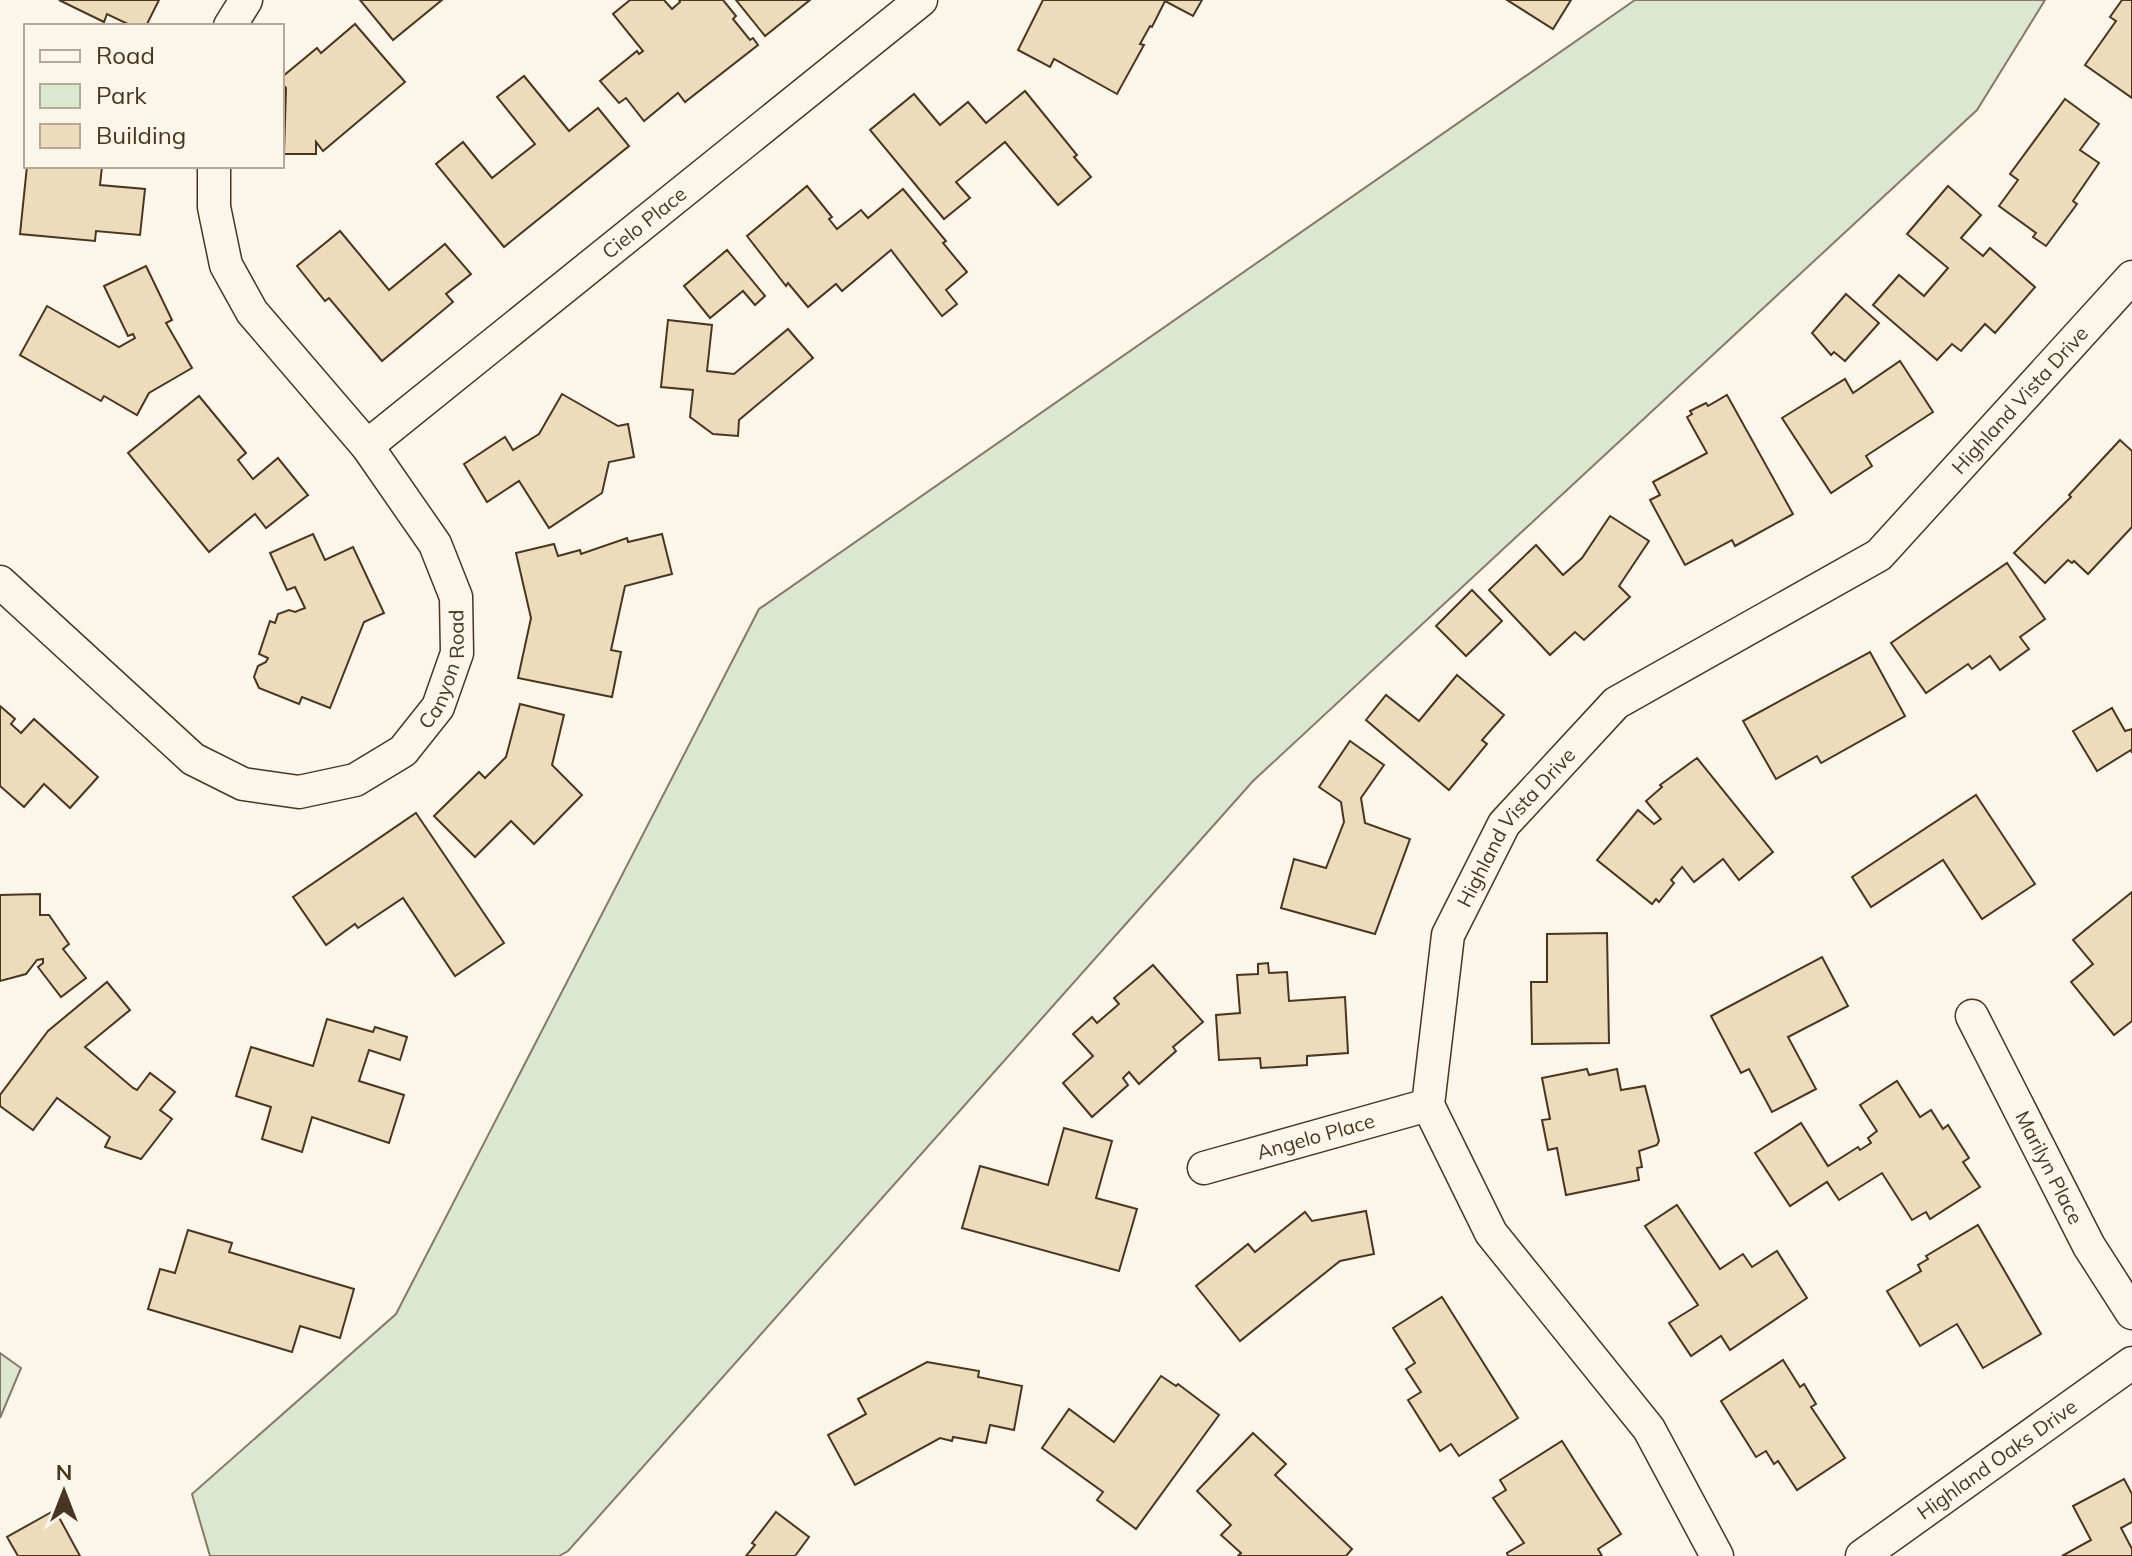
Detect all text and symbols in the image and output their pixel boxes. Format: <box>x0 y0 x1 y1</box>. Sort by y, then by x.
legend <box>24 24 284 168</box>
text: Road <box>96 40 155 70</box>
text: Park <box>96 80 147 110</box>
text: Building <box>96 120 186 150</box>
street label: Cielo Place <box>597 181 691 264</box>
street label: Highland Vista Drive <box>1946 321 2093 479</box>
street label: Canyon Road <box>413 610 469 734</box>
street label: Highland Vista Drive <box>1451 742 1580 911</box>
street label: Marilyn Place <box>2010 1106 2089 1228</box>
street label: Angelo Place <box>1254 1108 1377 1165</box>
street label: Highland Oaks Drive <box>1912 1393 2082 1525</box>
north arrow <box>24 1452 104 1532</box>
text: N <box>56 1458 72 1486</box>

